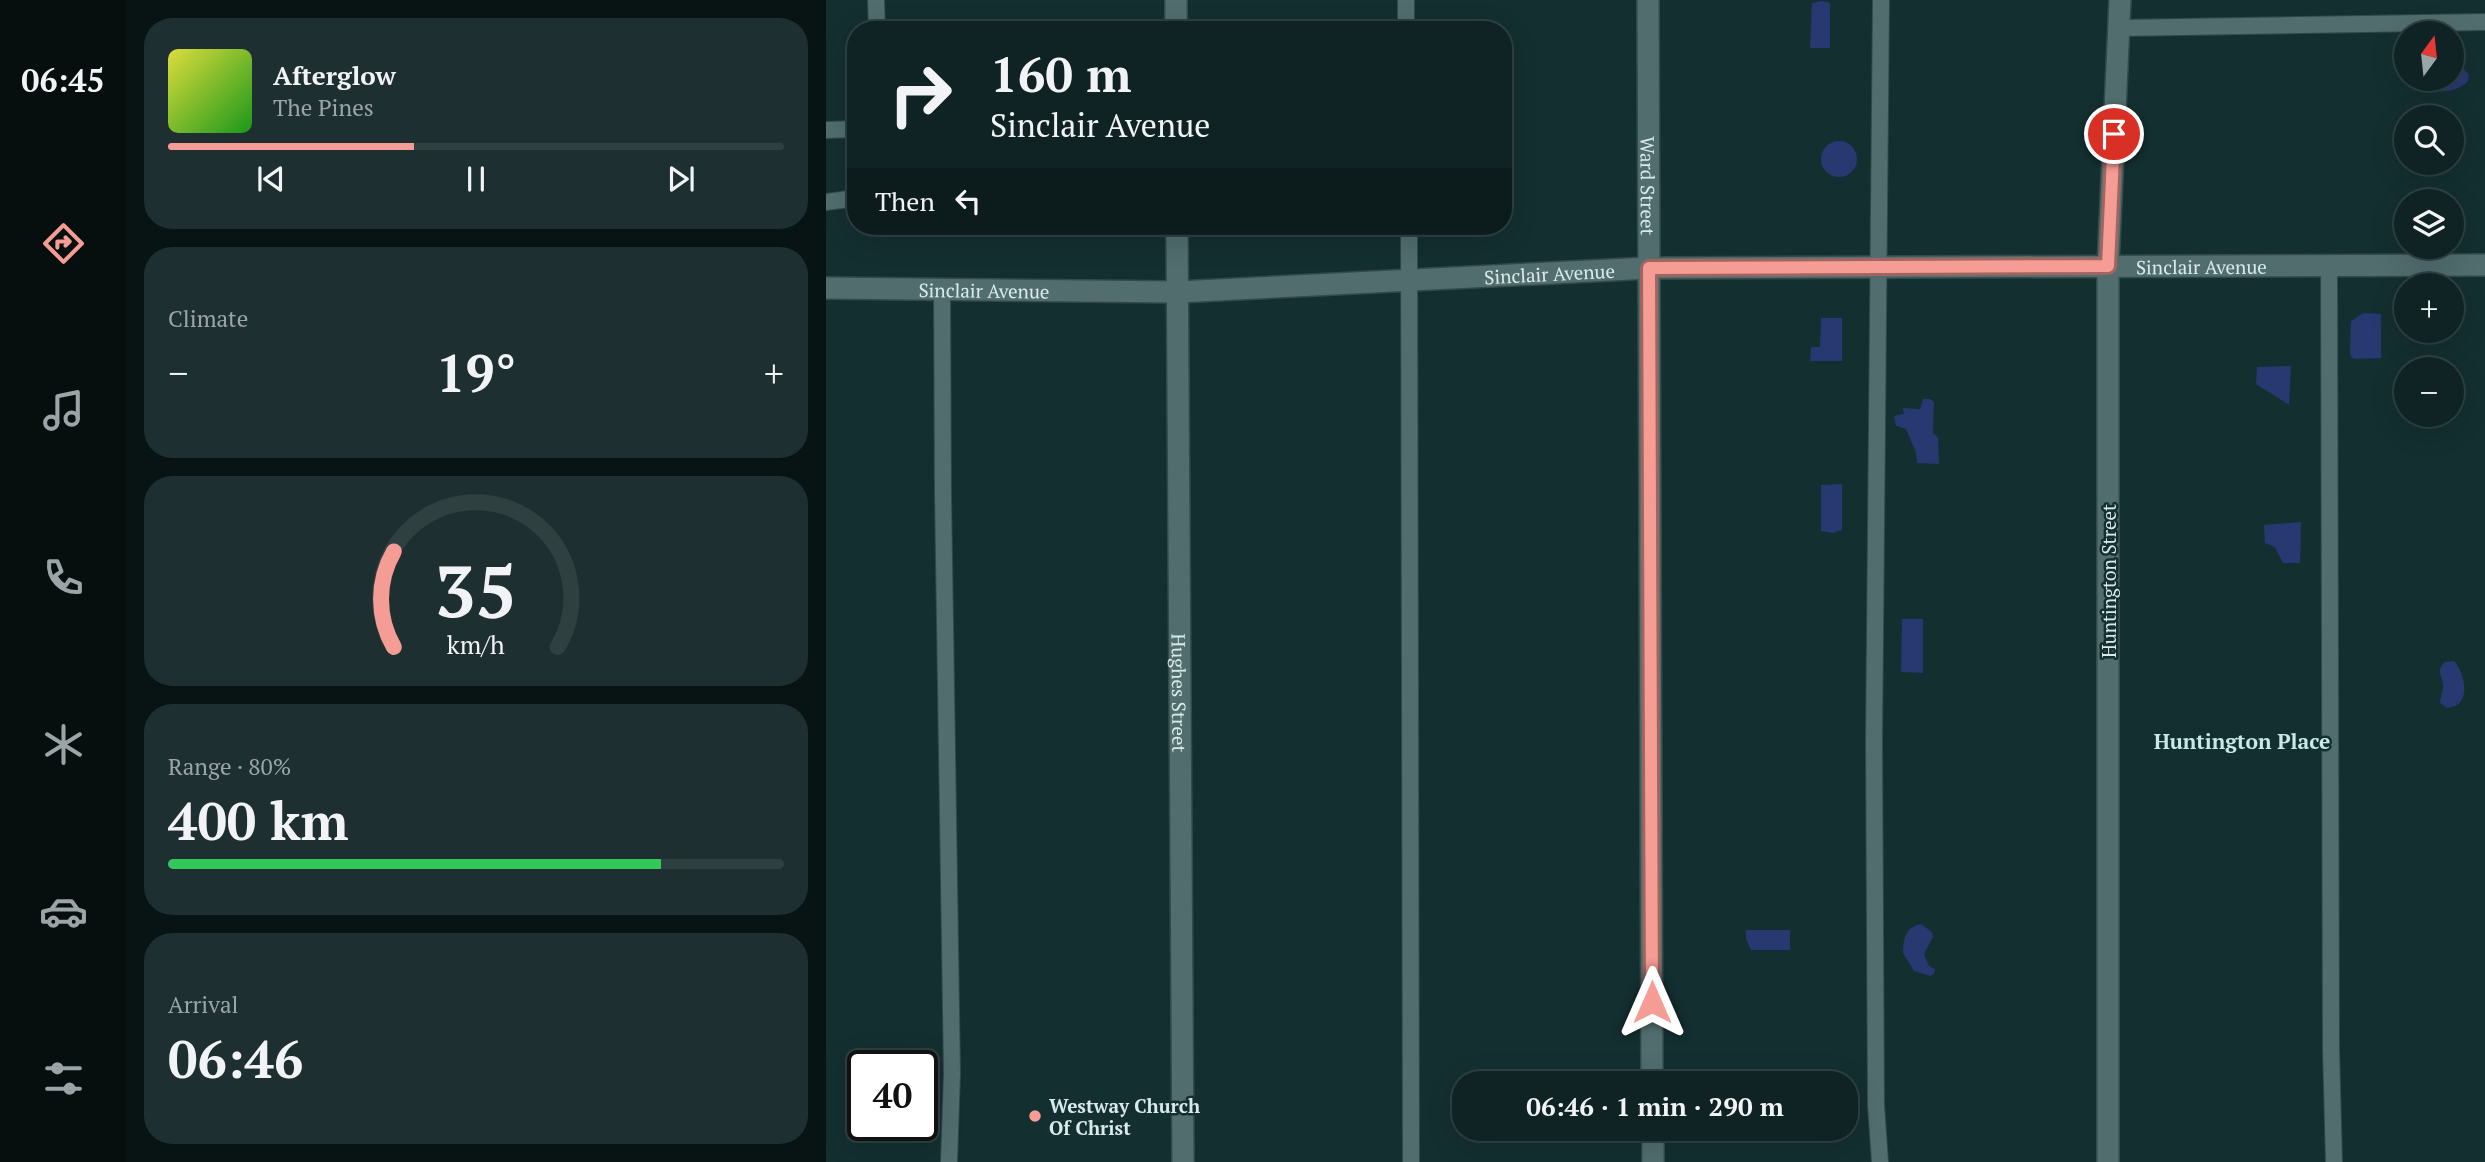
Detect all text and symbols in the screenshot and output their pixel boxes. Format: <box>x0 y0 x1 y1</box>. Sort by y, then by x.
north arrow <box>2394 21 2464 91</box>
map controls <box>2394 21 2464 427</box>
text: 160 m <box>990 41 1132 106</box>
icon: right <box>875 49 966 140</box>
text: Afterglow <box>273 58 396 92</box>
text: 06:45 <box>21 59 105 101</box>
text: The Pines <box>273 92 374 123</box>
text: Sinclair Avenue <box>990 104 1210 146</box>
pin <box>2084 104 2144 164</box>
button: search <box>2394 105 2464 175</box>
icon: arrive <box>2095 115 2133 153</box>
street label: Ward Street <box>1636 136 1661 236</box>
icon: previous <box>252 160 290 198</box>
icon: pause <box>457 160 495 198</box>
icon: next <box>662 160 700 198</box>
icon: left <box>949 182 987 220</box>
text: Then <box>875 184 935 218</box>
button: layers <box>2394 189 2464 259</box>
icon: directions <box>39 219 88 268</box>
street label: Sinclair Avenue <box>2136 253 2267 279</box>
street label: Sinclair Avenue <box>1483 257 1616 289</box>
button: + <box>2394 273 2464 343</box>
street label: Sinclair Avenue <box>918 277 1050 303</box>
text: Climate <box>168 303 248 334</box>
text: 19° <box>436 338 516 407</box>
text: − <box>168 348 188 398</box>
text: + <box>764 348 784 398</box>
button: − <box>2394 357 2464 427</box>
icon: music <box>39 386 88 435</box>
street label: Huntington Street <box>2096 504 2121 658</box>
text: 35 <box>435 541 517 638</box>
icon: phone <box>39 553 88 602</box>
text: km/h <box>447 628 505 661</box>
street label: Hughes Street <box>1167 633 1193 753</box>
icon: climate <box>39 720 88 769</box>
district label: Huntington Place <box>2154 727 2330 755</box>
text: Range · 80% <box>168 751 291 782</box>
text: 400 km <box>168 786 349 855</box>
icon: car <box>39 887 88 936</box>
position arrow <box>1615 965 1689 1039</box>
text: Arrival <box>168 989 239 1020</box>
text: 06:46 <box>168 1024 303 1093</box>
speed limit sign: 40 <box>847 1050 938 1141</box>
icon: filters <box>39 1054 88 1103</box>
text: 06:46 · 1 min · 290 m <box>1526 1089 1784 1123</box>
place label: Westway Church Of Christ <box>1049 1093 1200 1140</box>
marker: Westway Church Of Christ <box>1027 1108 1043 1124</box>

